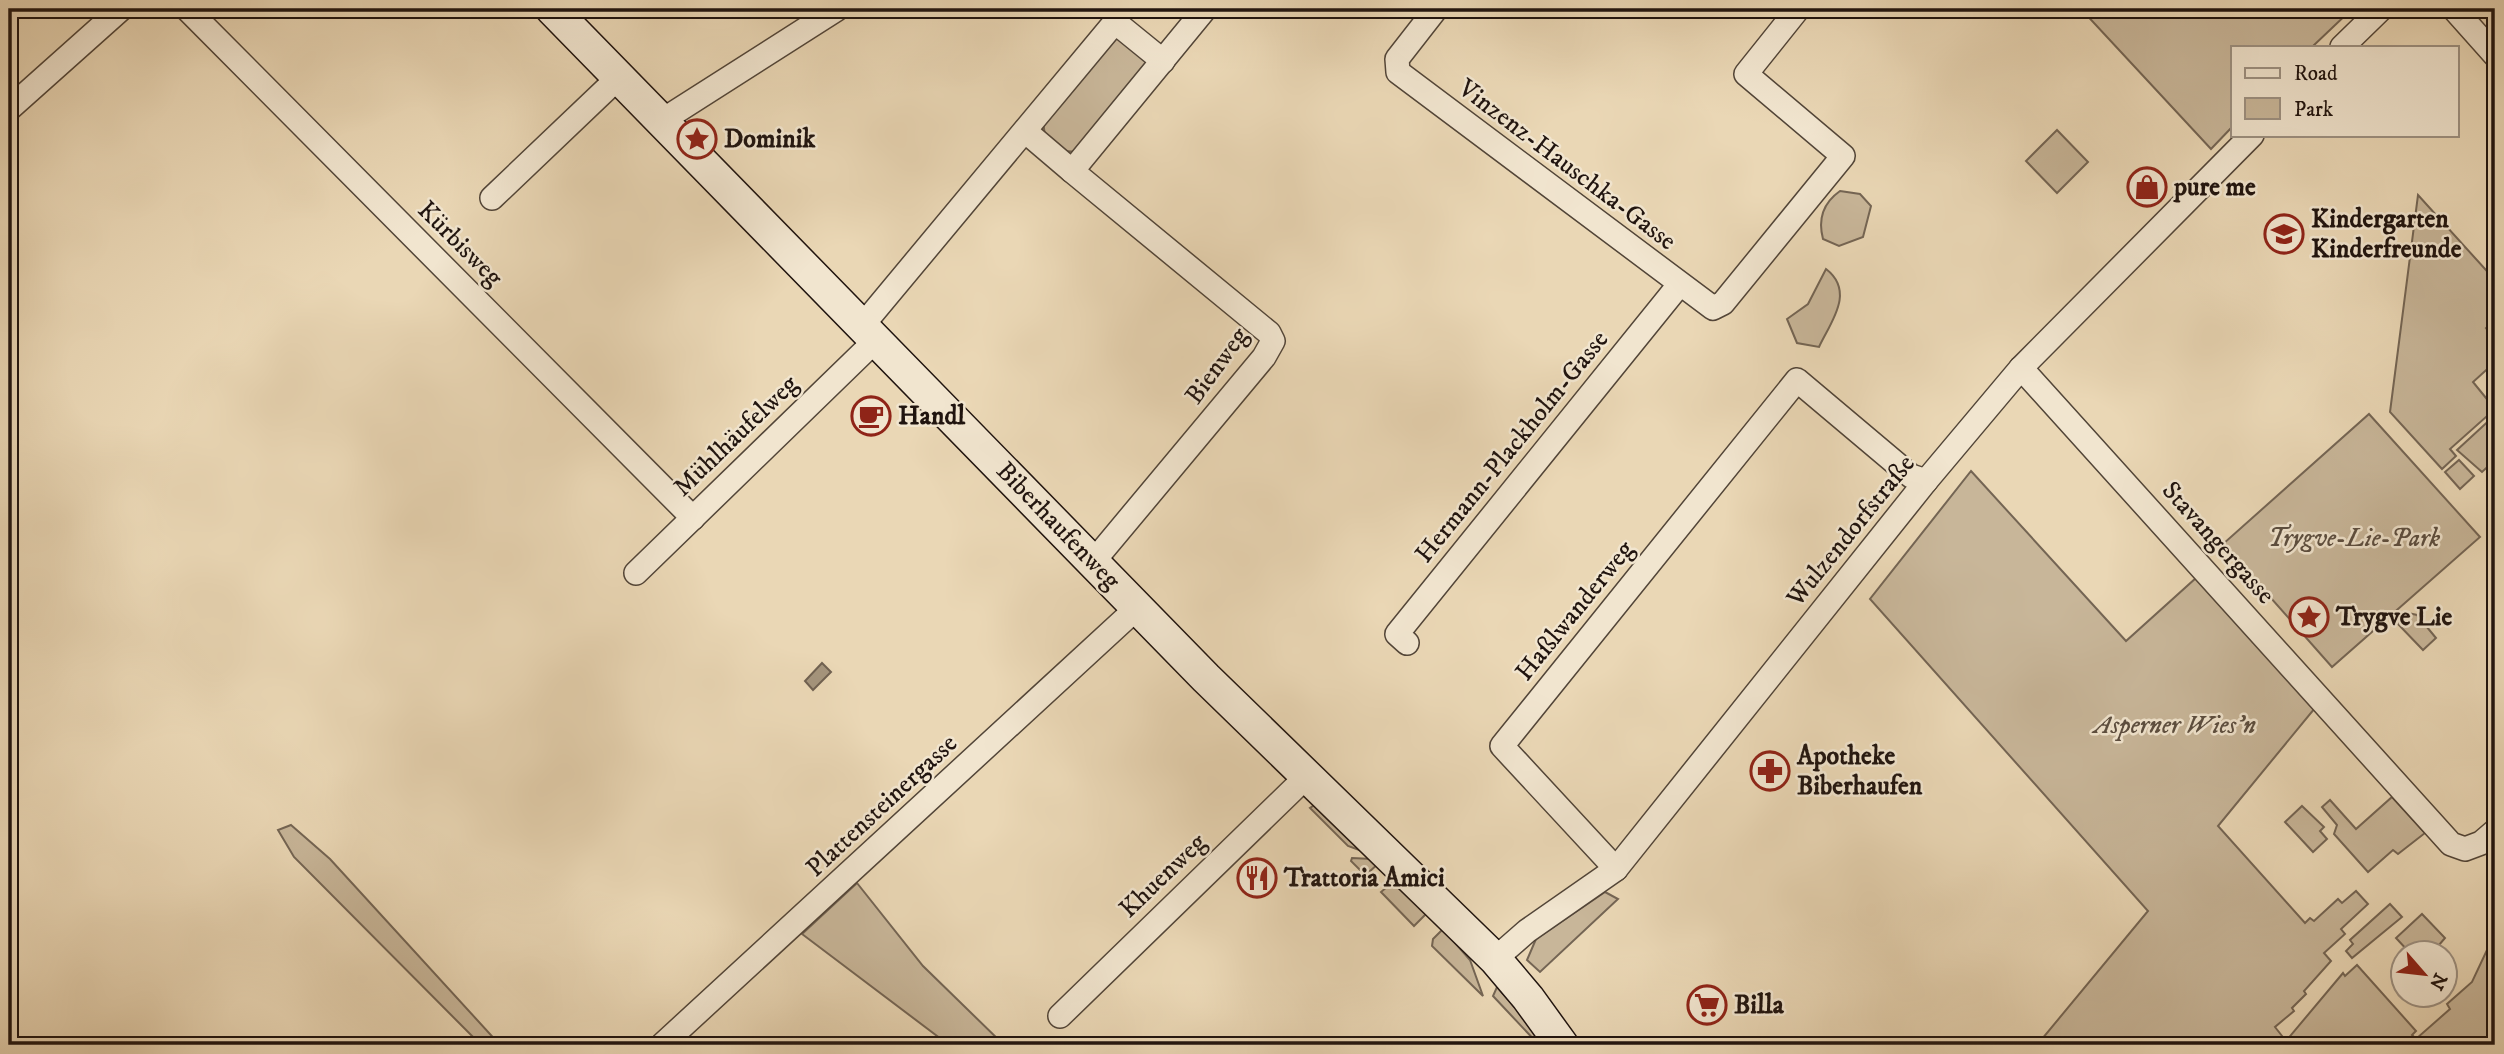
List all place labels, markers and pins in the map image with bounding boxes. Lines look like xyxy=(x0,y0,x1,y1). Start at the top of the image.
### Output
place icon: Dominik xyxy=(676,118,718,160)
place label: Dominik xyxy=(724,123,817,156)
shop icon: pure me xyxy=(2126,166,2168,208)
place label: pure me xyxy=(2173,171,2256,204)
place label: Kindergarten Kinderfreunde xyxy=(2311,203,2462,266)
school or university icon: Kindergarten Kinderfreunde xyxy=(2263,213,2305,255)
cafe icon: Handl xyxy=(850,395,892,437)
place label: Handl xyxy=(898,400,966,433)
place icon: Trygve Lie xyxy=(2288,596,2330,638)
place label: Trygve Lie xyxy=(2335,601,2453,634)
place label: Apotheke Biberhaufen xyxy=(1796,740,1923,803)
pharmacy icon: Apotheke Biberhaufen xyxy=(1749,750,1791,792)
restaurant icon: Trattoria Amici xyxy=(1236,857,1278,899)
place label: Trattoria Amici xyxy=(1283,862,1445,895)
supermarket icon: Billa xyxy=(1686,984,1728,1026)
place label: Billa xyxy=(1734,989,1785,1022)

